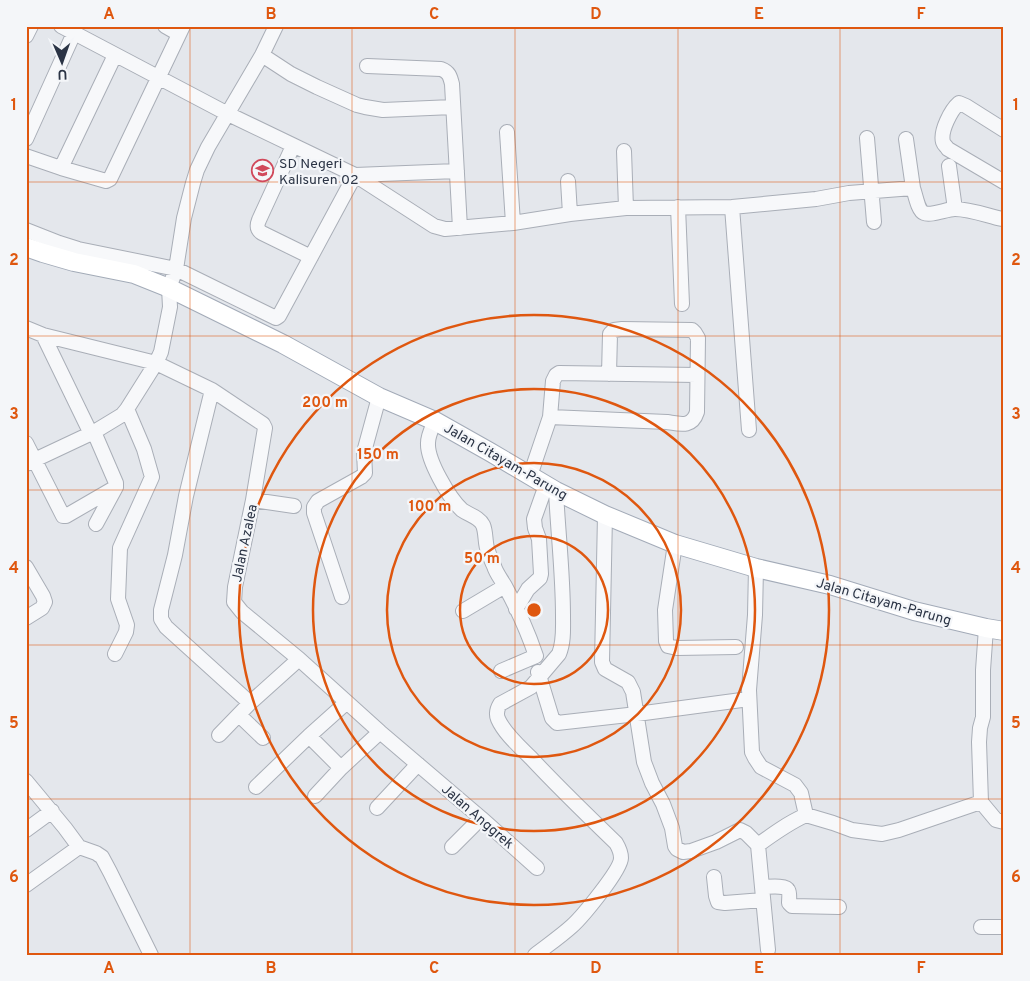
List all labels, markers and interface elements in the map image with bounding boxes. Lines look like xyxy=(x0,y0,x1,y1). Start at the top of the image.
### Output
text: A xyxy=(103,5,115,25)
text: B xyxy=(265,5,277,25)
text: C xyxy=(429,5,439,25)
text: D xyxy=(590,5,602,25)
text: E xyxy=(754,5,764,25)
text: F xyxy=(916,5,926,25)
north arrow xyxy=(38,38,88,88)
text: U xyxy=(57,65,68,82)
text: 1 xyxy=(11,96,17,116)
text: 1 xyxy=(1013,96,1019,116)
place label: SD Negeri Kalisuren 02 xyxy=(279,156,359,189)
school or university icon: SD Negeri Kalisuren 02 xyxy=(251,159,275,183)
text: 2 xyxy=(9,251,19,271)
text: 2 xyxy=(1011,251,1021,271)
text: 200 m xyxy=(302,394,348,413)
text: 3 xyxy=(9,405,19,425)
text: 3 xyxy=(1011,405,1021,425)
street label: Jalan Citayam-Parung xyxy=(440,420,570,505)
text: 150 m xyxy=(357,446,399,465)
text: 100 m xyxy=(409,498,451,517)
street label: Jalan Azalea xyxy=(229,503,262,584)
text: 50 m xyxy=(464,550,500,569)
text: 4 xyxy=(9,559,19,579)
text: 4 xyxy=(1011,559,1021,579)
street label: Jalan Citayam-Parung xyxy=(814,575,953,630)
centre of rings xyxy=(525,601,543,619)
text: 5 xyxy=(9,714,19,734)
text: 5 xyxy=(1011,714,1021,734)
street label: Jalan Anggrek xyxy=(437,781,517,853)
text: 6 xyxy=(9,868,19,888)
text: 6 xyxy=(1011,868,1021,888)
text: A xyxy=(103,959,115,979)
text: B xyxy=(265,959,277,979)
text: C xyxy=(429,959,439,979)
text: D xyxy=(590,959,602,979)
text: E xyxy=(754,959,764,979)
text: F xyxy=(916,959,926,979)

